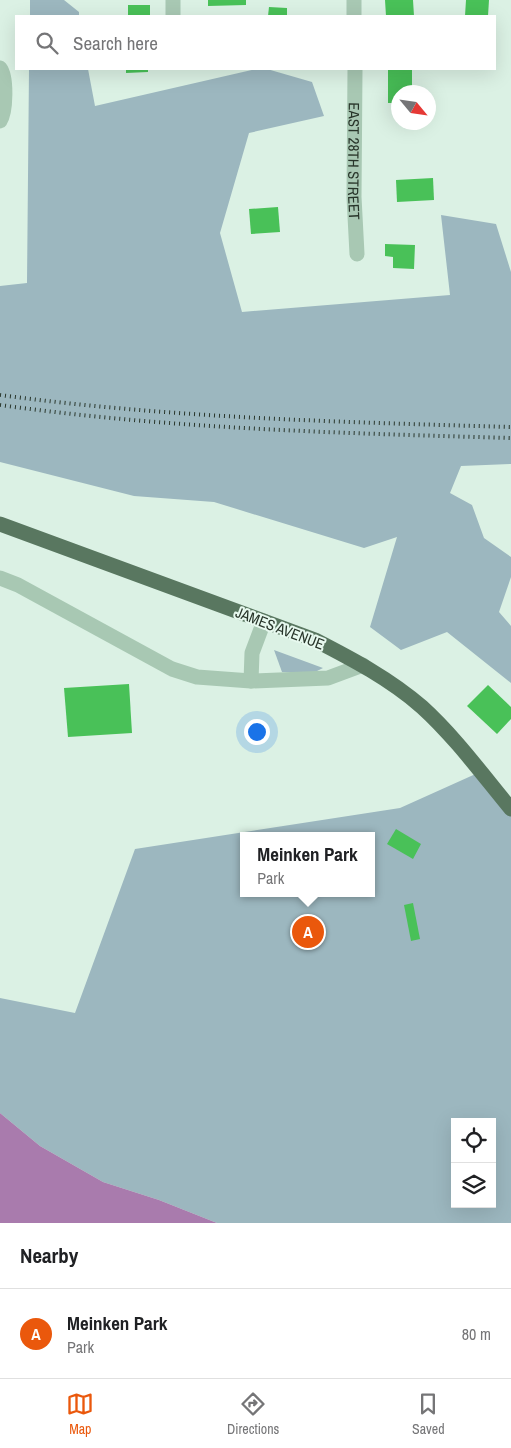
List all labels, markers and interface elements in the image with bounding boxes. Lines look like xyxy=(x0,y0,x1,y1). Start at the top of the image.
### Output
search box xyxy=(15,15,496,70)
icon: search xyxy=(33,29,61,57)
text: Search here xyxy=(73,30,158,56)
north arrow xyxy=(391,85,436,130)
street label: EAST 28TH STREET xyxy=(343,102,366,221)
street label: JAMES AVENUE xyxy=(233,601,327,655)
your location xyxy=(244,719,270,745)
popup xyxy=(240,832,375,897)
text: Meinken Park xyxy=(257,841,358,867)
text: Park xyxy=(257,867,284,889)
pin: A xyxy=(292,913,324,951)
map controls xyxy=(451,1118,496,1208)
button: locate xyxy=(451,1118,496,1163)
button: layers xyxy=(451,1163,496,1208)
text: Nearby xyxy=(20,1241,78,1270)
text: Meinken Park xyxy=(67,1310,167,1336)
text: A xyxy=(31,1323,41,1345)
text: 80 m xyxy=(462,1323,491,1345)
text: Park xyxy=(67,1336,94,1358)
tab: Map xyxy=(66,1390,94,1438)
tab: Directions xyxy=(227,1390,279,1438)
tab: Saved xyxy=(412,1390,445,1438)

